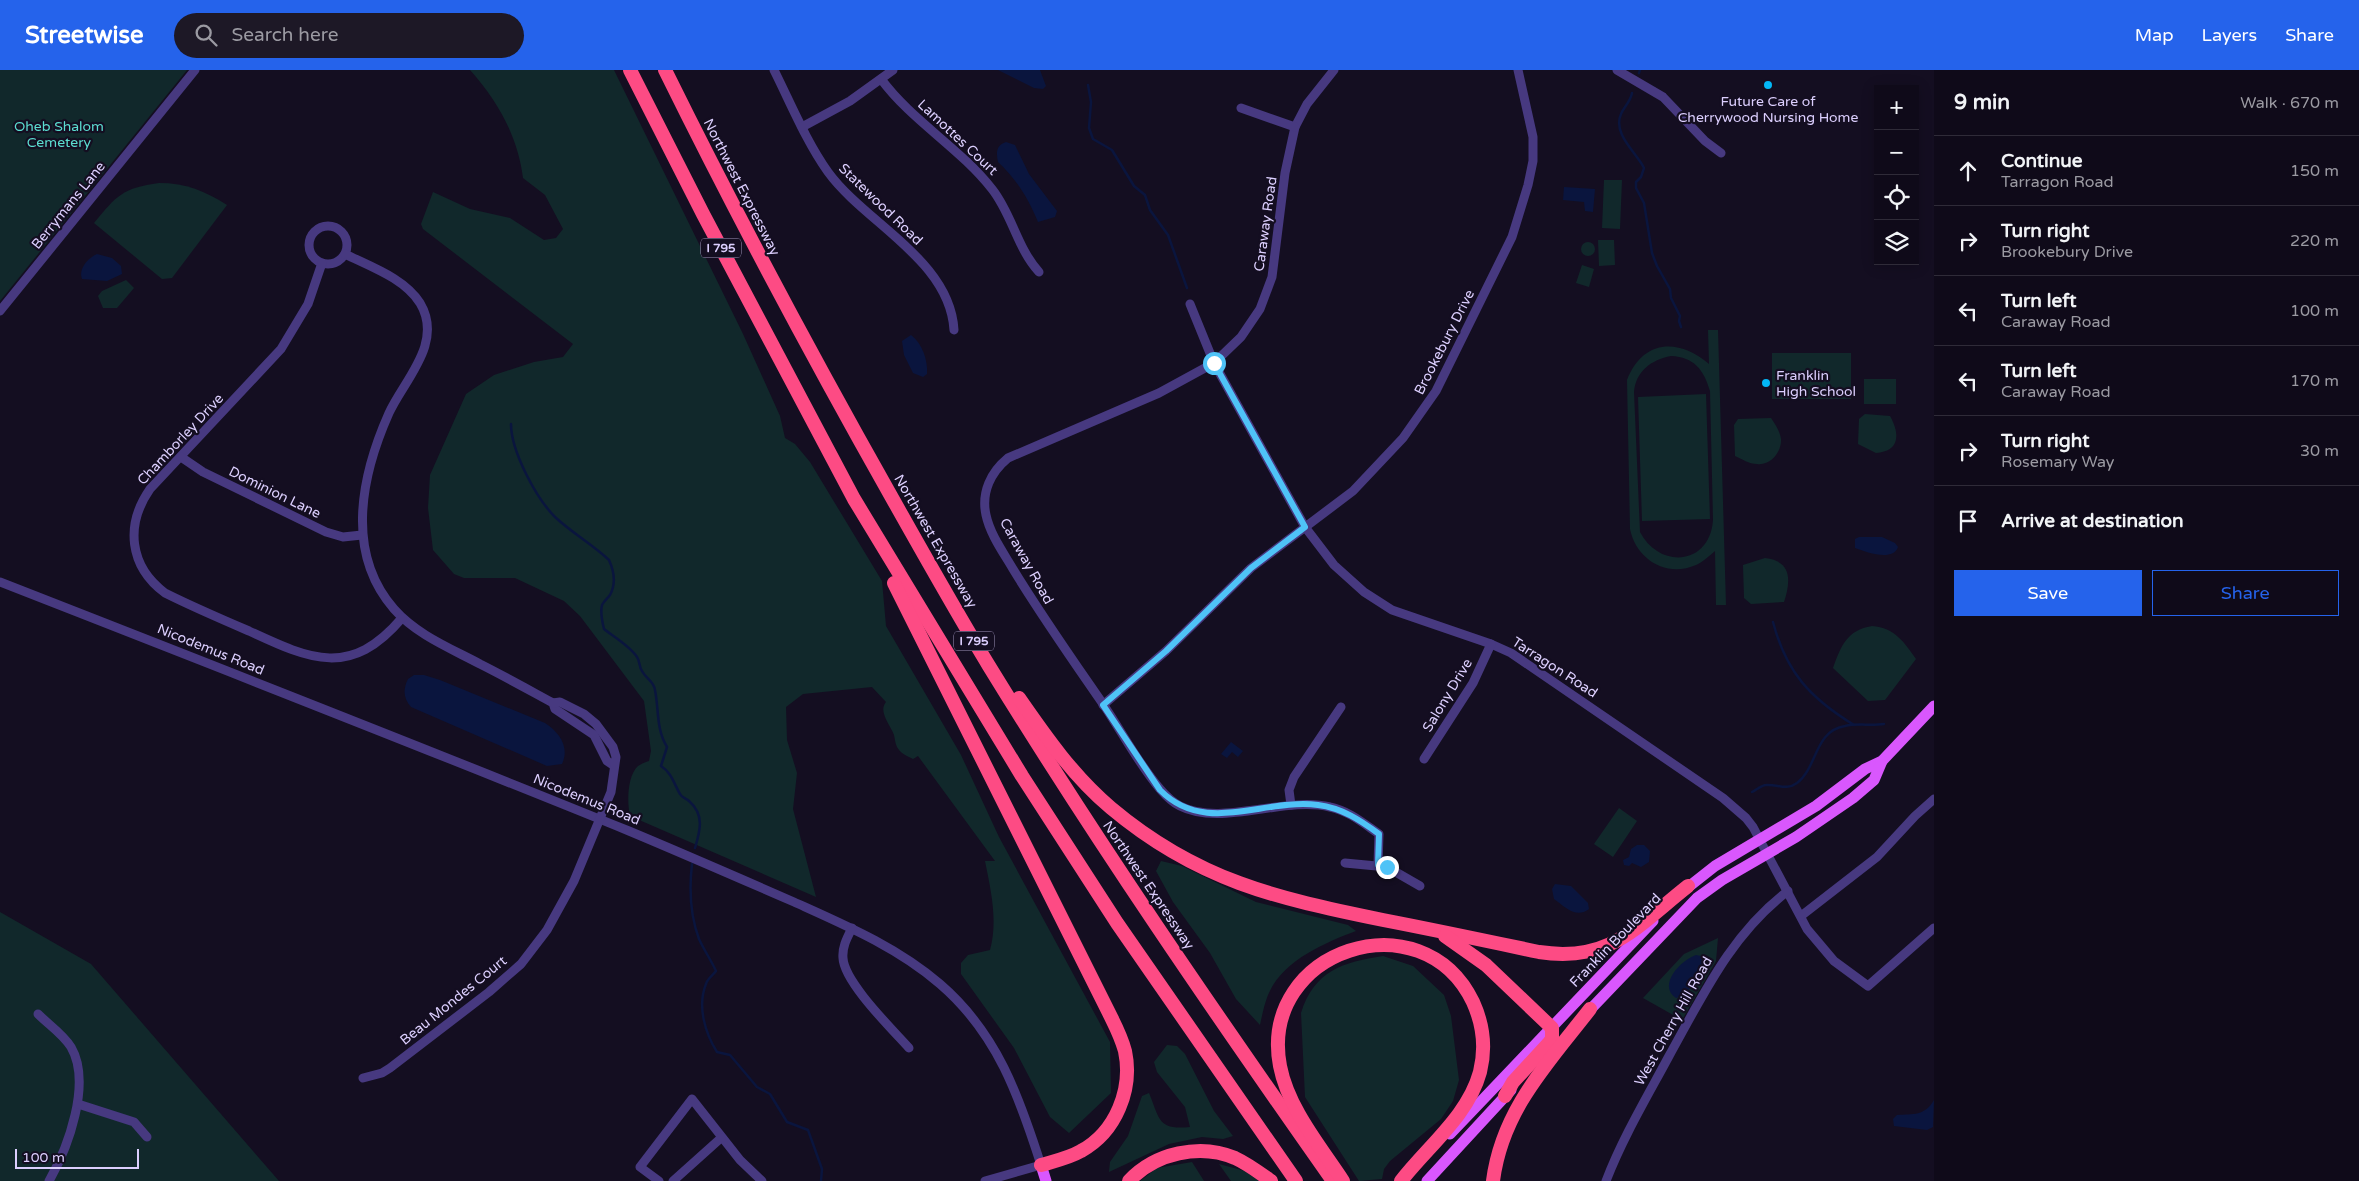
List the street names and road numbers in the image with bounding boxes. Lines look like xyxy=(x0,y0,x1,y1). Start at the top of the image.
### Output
street label: Lamottes Court xyxy=(914,96,1002,179)
street label: Northwest Expressway xyxy=(700,116,784,259)
street label: Berrymans Lane xyxy=(28,158,109,253)
street label: Statewood Road xyxy=(835,160,926,249)
street label: Caraway Road xyxy=(1250,175,1281,273)
road number: I 795 xyxy=(701,238,741,258)
street label: Brookebury Drive xyxy=(1411,287,1478,398)
street label: Chamborley Drive xyxy=(134,390,227,489)
street label: Dominion Lane xyxy=(226,463,324,522)
street label: Northwest Expressway xyxy=(890,471,981,611)
street label: Caraway Road xyxy=(996,515,1057,607)
street label: Nicodemus Road xyxy=(155,620,267,679)
road number: I 795 xyxy=(954,632,994,650)
street label: Tarragon Road xyxy=(1509,633,1601,701)
street label: Salony Drive xyxy=(1419,655,1476,735)
street label: Nicodemus Road xyxy=(531,770,643,829)
street label: Northwest Expressway xyxy=(1099,818,1198,953)
street label: Franklin Boulevard xyxy=(1566,890,1664,991)
street label: Beau Mondes Court xyxy=(397,952,511,1049)
street label: West Cherry Hill Road xyxy=(1631,954,1716,1089)

